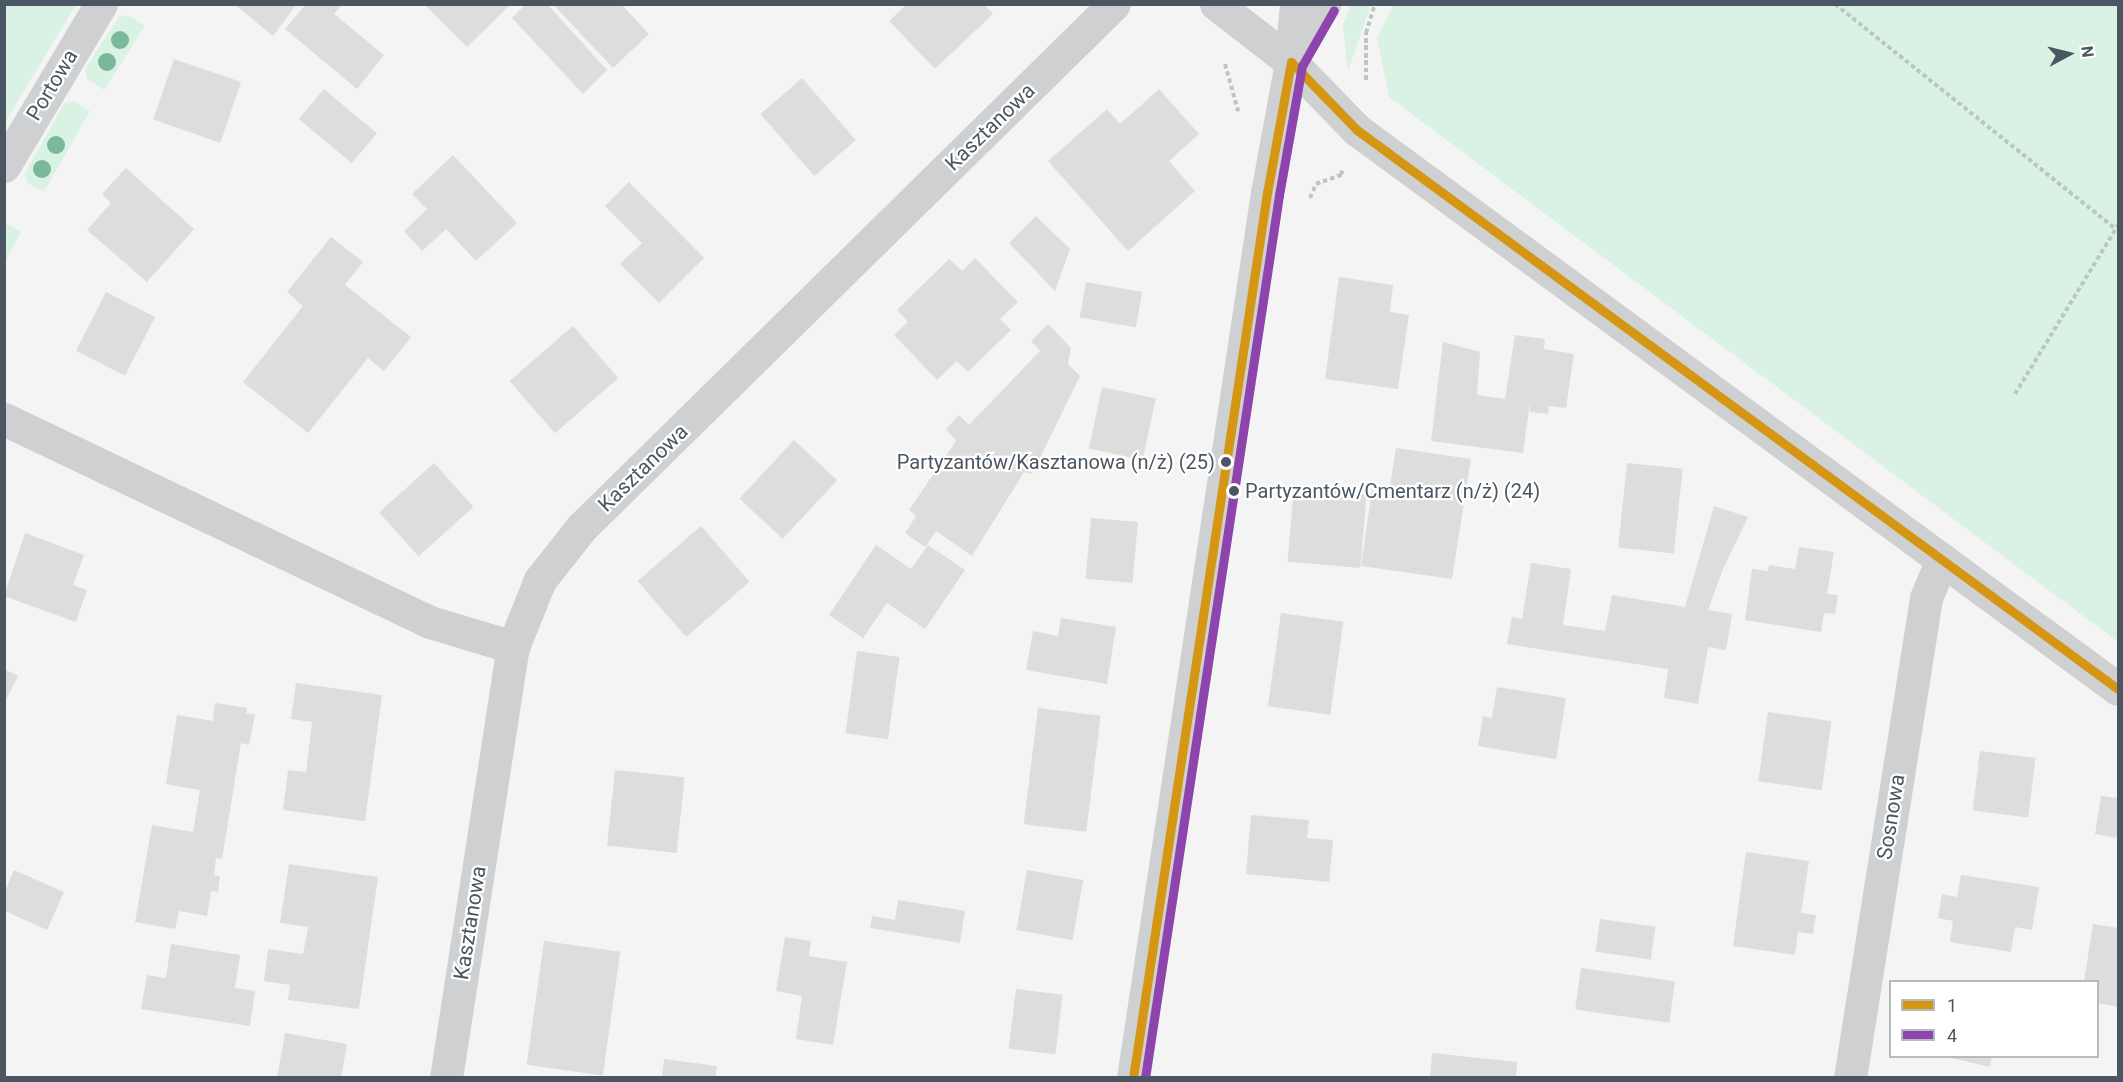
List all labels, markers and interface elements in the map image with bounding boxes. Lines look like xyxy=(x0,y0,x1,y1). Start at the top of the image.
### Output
north arrow xyxy=(2039,24,2099,84)
street label: Portowa xyxy=(21,45,83,125)
text: N xyxy=(2077,45,2097,59)
street label: Kasztanowa xyxy=(940,78,1040,176)
street label: Kasztanowa xyxy=(593,419,693,517)
place label: Partyzantów/Kasztanowa (n/ż) (25) xyxy=(897,450,1215,474)
marker: Partyzantów/Kasztanowa (n/ż) (25) xyxy=(1220,456,1232,468)
place label: Partyzantów/Cmentarz (n/ż) (24) xyxy=(1245,479,1540,503)
marker: Partyzantów/Cmentarz (n/ż) (24) xyxy=(1228,485,1240,497)
street label: Sosnowa xyxy=(1872,773,1910,861)
street label: Kasztanowa xyxy=(449,864,491,982)
legend xyxy=(1889,980,2099,1058)
text: 1 xyxy=(1947,995,1957,1016)
text: 4 xyxy=(1947,1025,1957,1046)

